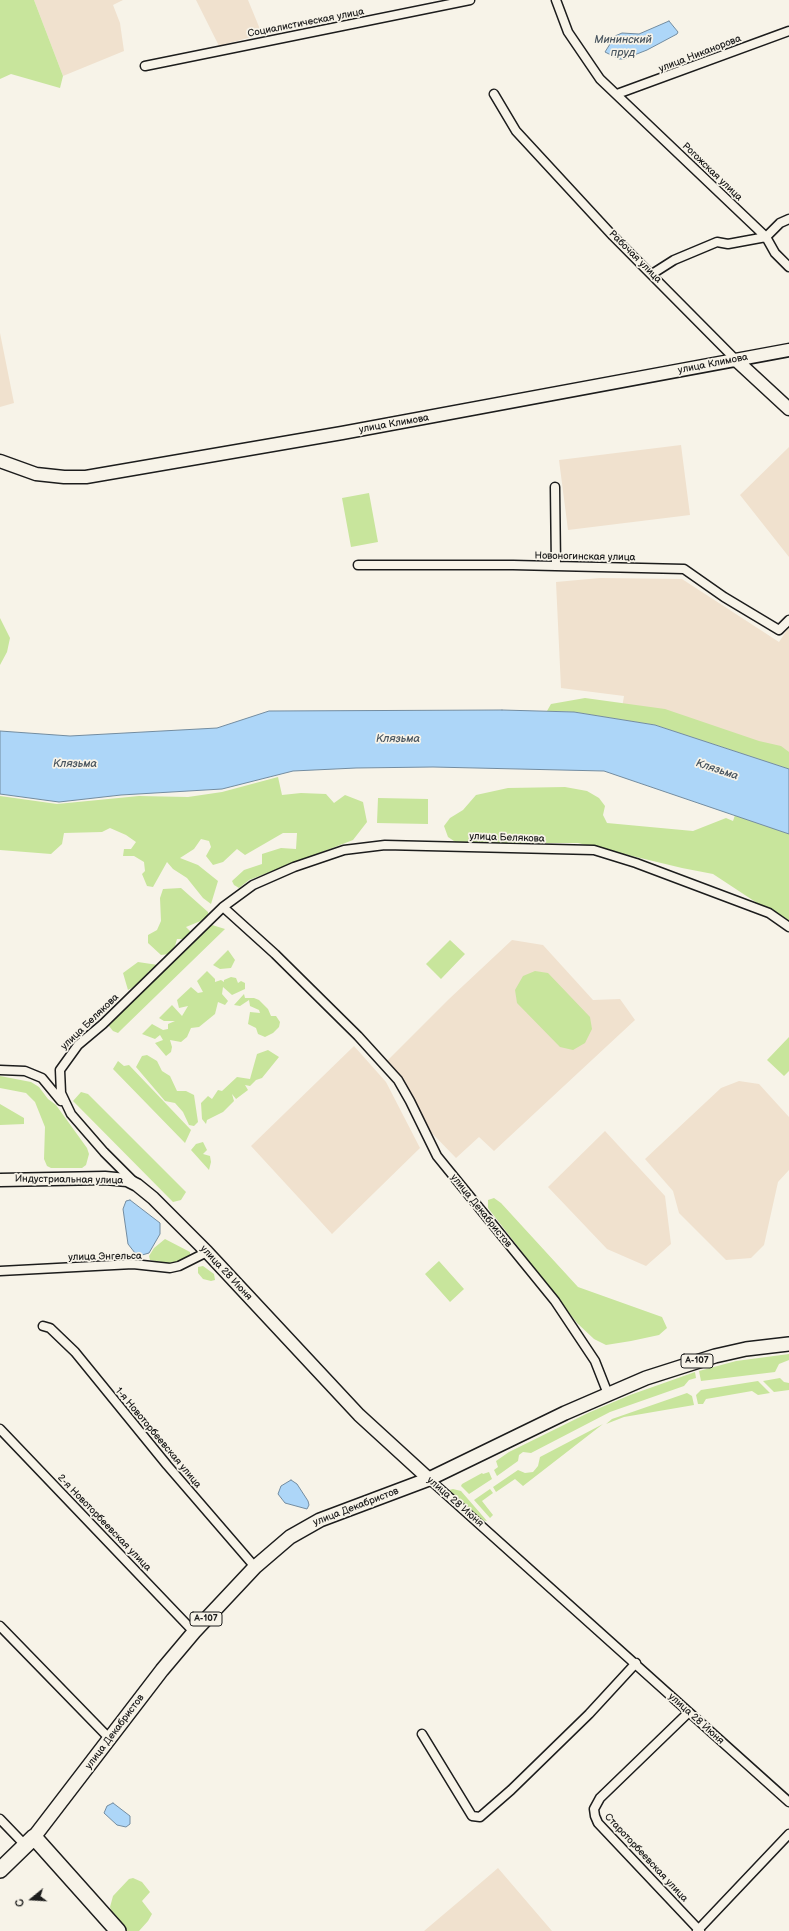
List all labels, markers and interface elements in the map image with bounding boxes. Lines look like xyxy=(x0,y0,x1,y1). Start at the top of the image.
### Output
street label: Социалистическая улица xyxy=(247,6,365,40)
water label: Мининский пруд xyxy=(594,33,652,59)
street label: улица Никанорова xyxy=(657,33,743,75)
street label: Рогожская улица xyxy=(679,140,745,204)
street label: Рабочая улица xyxy=(606,228,664,286)
street label: улица Климова xyxy=(677,351,749,377)
street label: улица Климова xyxy=(358,412,430,436)
street label: Новоногинская улица xyxy=(534,550,636,564)
water label: Клязьма xyxy=(376,732,420,746)
water label: Клязьма xyxy=(53,757,97,771)
water label: Клязьма xyxy=(694,757,740,783)
street label: улица Белякова xyxy=(469,831,545,845)
street label: улица Белякова xyxy=(59,991,121,1053)
street label: улица Декабристов xyxy=(448,1172,514,1250)
street label: Индустриальная улица xyxy=(15,1173,123,1187)
street label: улица 28 Июня xyxy=(197,1243,255,1303)
street label: улица Энгельса xyxy=(68,1250,142,1264)
road number: А-107 xyxy=(681,1354,713,1368)
street label: 1-я Новоторбеевская улица xyxy=(112,1385,204,1491)
street label: 2-я Новоторбеевская улица xyxy=(55,1472,153,1574)
street label: улица 28 Июня xyxy=(424,1474,486,1530)
street label: улица Декабристов xyxy=(312,1485,400,1529)
road number: А-107 xyxy=(190,1612,222,1626)
street label: улица 28 Июня xyxy=(666,1691,726,1747)
street label: улица Декабристов xyxy=(83,1692,147,1772)
street label: Староторбеевская улица xyxy=(602,1811,690,1905)
north arrow xyxy=(12,1879,52,1919)
text: С xyxy=(13,1897,27,1909)

